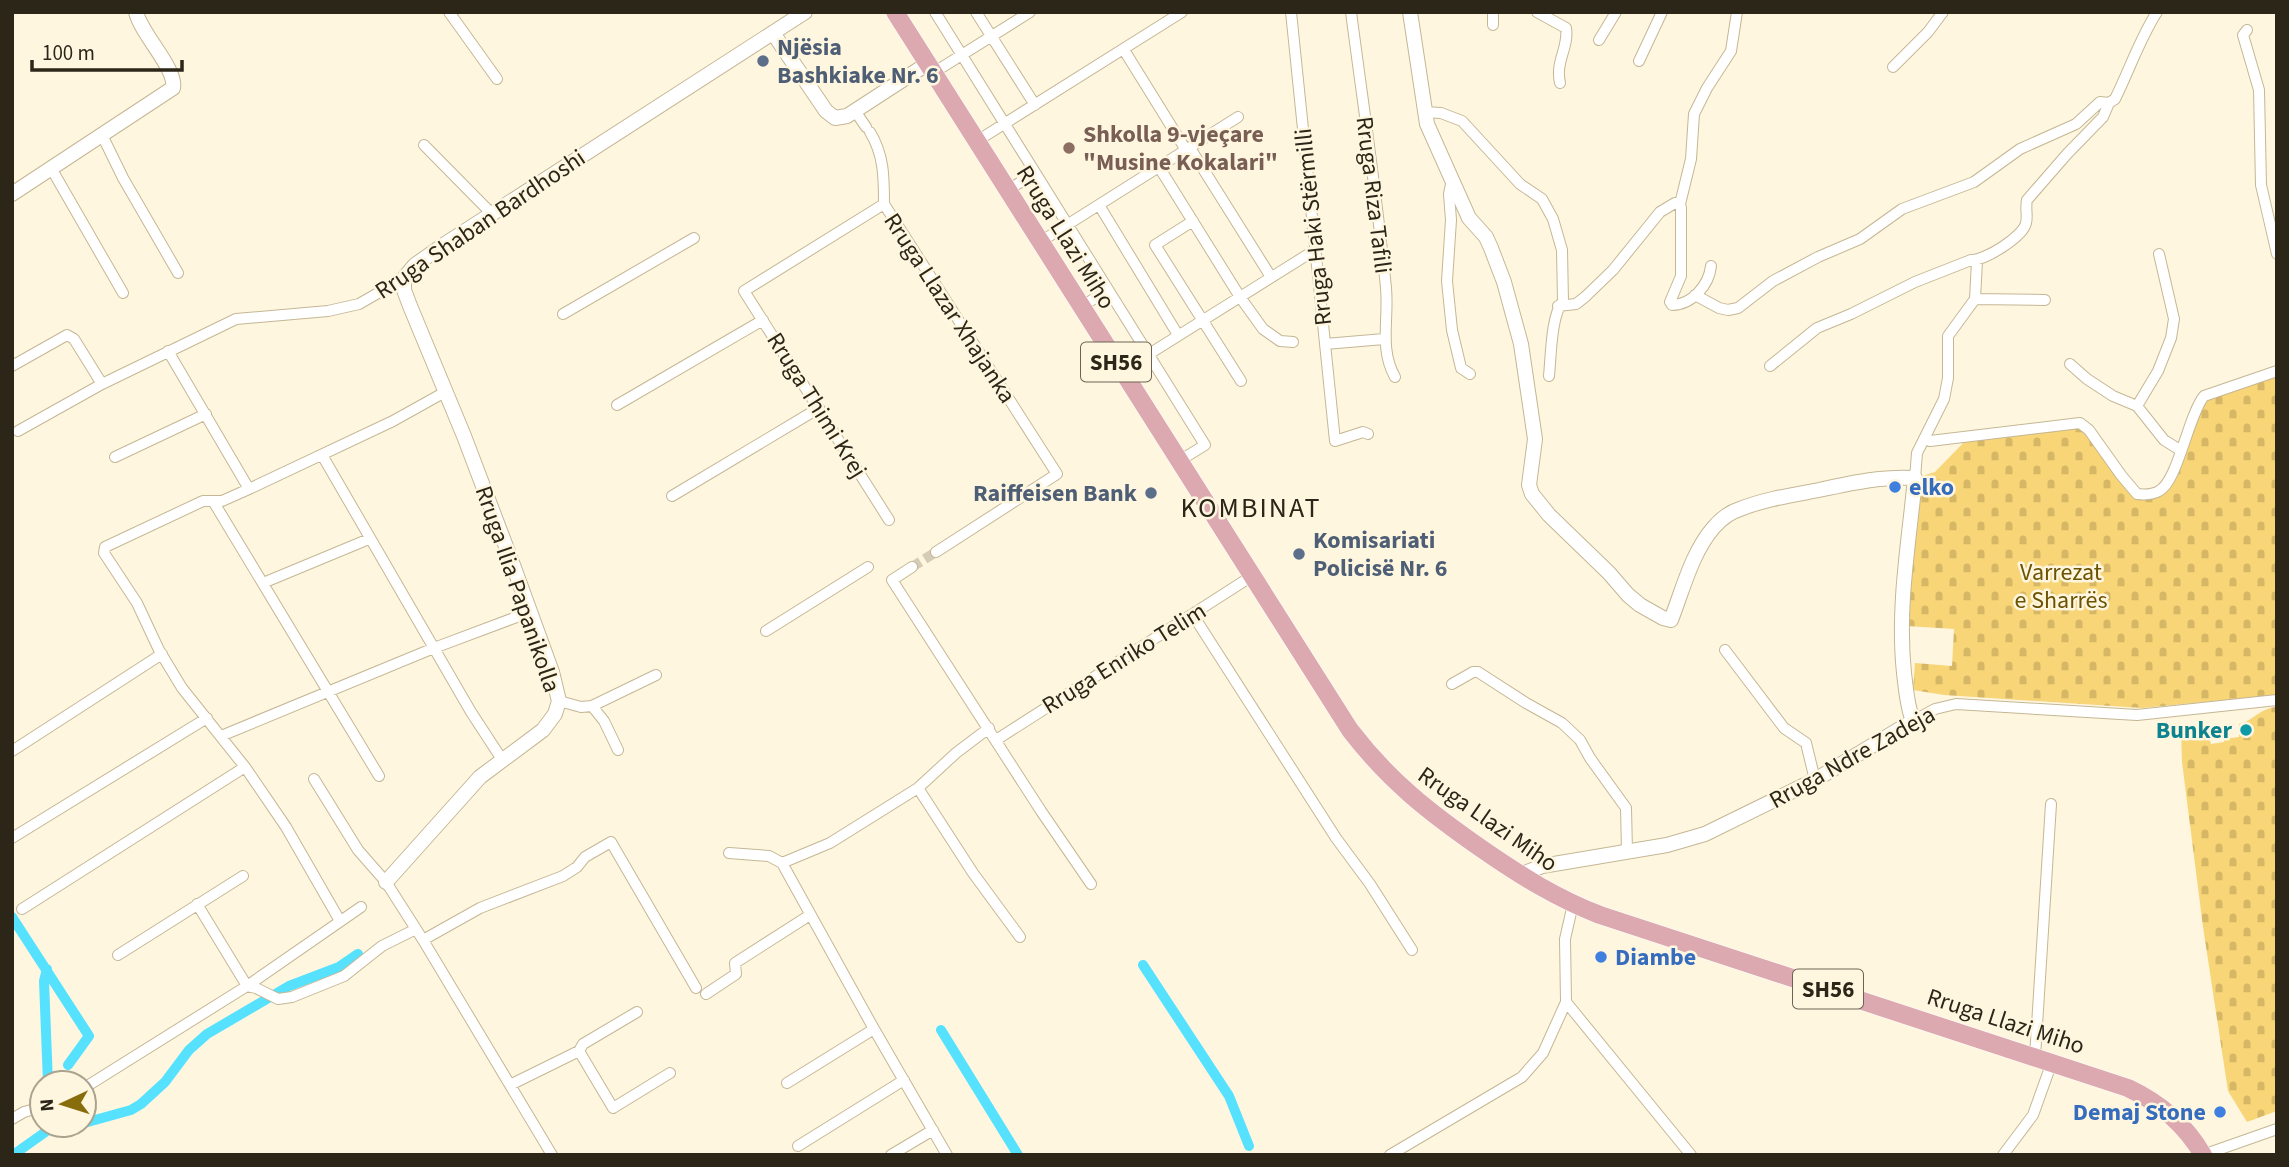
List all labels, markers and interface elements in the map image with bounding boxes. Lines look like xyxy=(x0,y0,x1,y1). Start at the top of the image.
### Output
scale bar xyxy=(32,28,182,72)
place label: Njësia Bashkiake Nr. 6 xyxy=(777,30,939,93)
text: 100 m xyxy=(42,38,95,68)
marker: Njësia Bashkiake Nr. 6 xyxy=(755,53,771,69)
street label: Rruga Riza Tafili xyxy=(1347,115,1400,276)
place label: Shkolla 9-vjeçare "Musine Kokalari" xyxy=(1083,117,1278,180)
street label: Rruga Haki Stërmilli xyxy=(1286,127,1341,327)
marker: Shkolla 9-vjeçare "Musine Kokalari" xyxy=(1061,140,1077,156)
street label: Rruga Shaban Bardhoshi xyxy=(368,141,593,308)
street label: Rruga Llazi Miho xyxy=(1007,159,1124,316)
street label: Rruga Llazar Xhajanka xyxy=(875,206,1024,410)
street label: Rruga Thimi Krej xyxy=(758,326,875,485)
road number: SH56 xyxy=(1081,342,1151,382)
place label: elko xyxy=(1909,470,1954,505)
place label: Raiffeisen Bank xyxy=(973,476,1138,511)
marker: elko xyxy=(1887,479,1903,495)
street label: Rruga Ilia Papanikolla xyxy=(466,481,569,697)
marker: Raiffeisen Bank xyxy=(1143,485,1159,501)
district label: KOMBINAT xyxy=(1180,488,1322,528)
place label: Komisariati Policisë Nr. 6 xyxy=(1313,523,1447,586)
marker: Komisariati Policisë Nr. 6 xyxy=(1291,546,1307,562)
park label: Varrezat e Sharrës xyxy=(2014,555,2108,618)
street label: Rruga Enriko Telim xyxy=(1035,594,1213,723)
street label: Rruga Ndre Zadeja xyxy=(1763,697,1942,818)
place label: Bunker xyxy=(2156,713,2232,748)
marker: Bunker xyxy=(2238,722,2254,738)
street label: Rruga Llazi Miho xyxy=(1411,758,1565,881)
place label: Diambe xyxy=(1615,940,1696,975)
marker: Diambe xyxy=(1593,949,1609,965)
road number: SH56 xyxy=(1793,970,1863,1008)
street label: Rruga Llazi Miho xyxy=(1923,980,2089,1063)
north arrow xyxy=(28,1069,98,1139)
place label: Demaj Stone xyxy=(2073,1095,2206,1130)
text: N xyxy=(34,1098,61,1112)
marker: Demaj Stone xyxy=(2212,1104,2228,1120)

